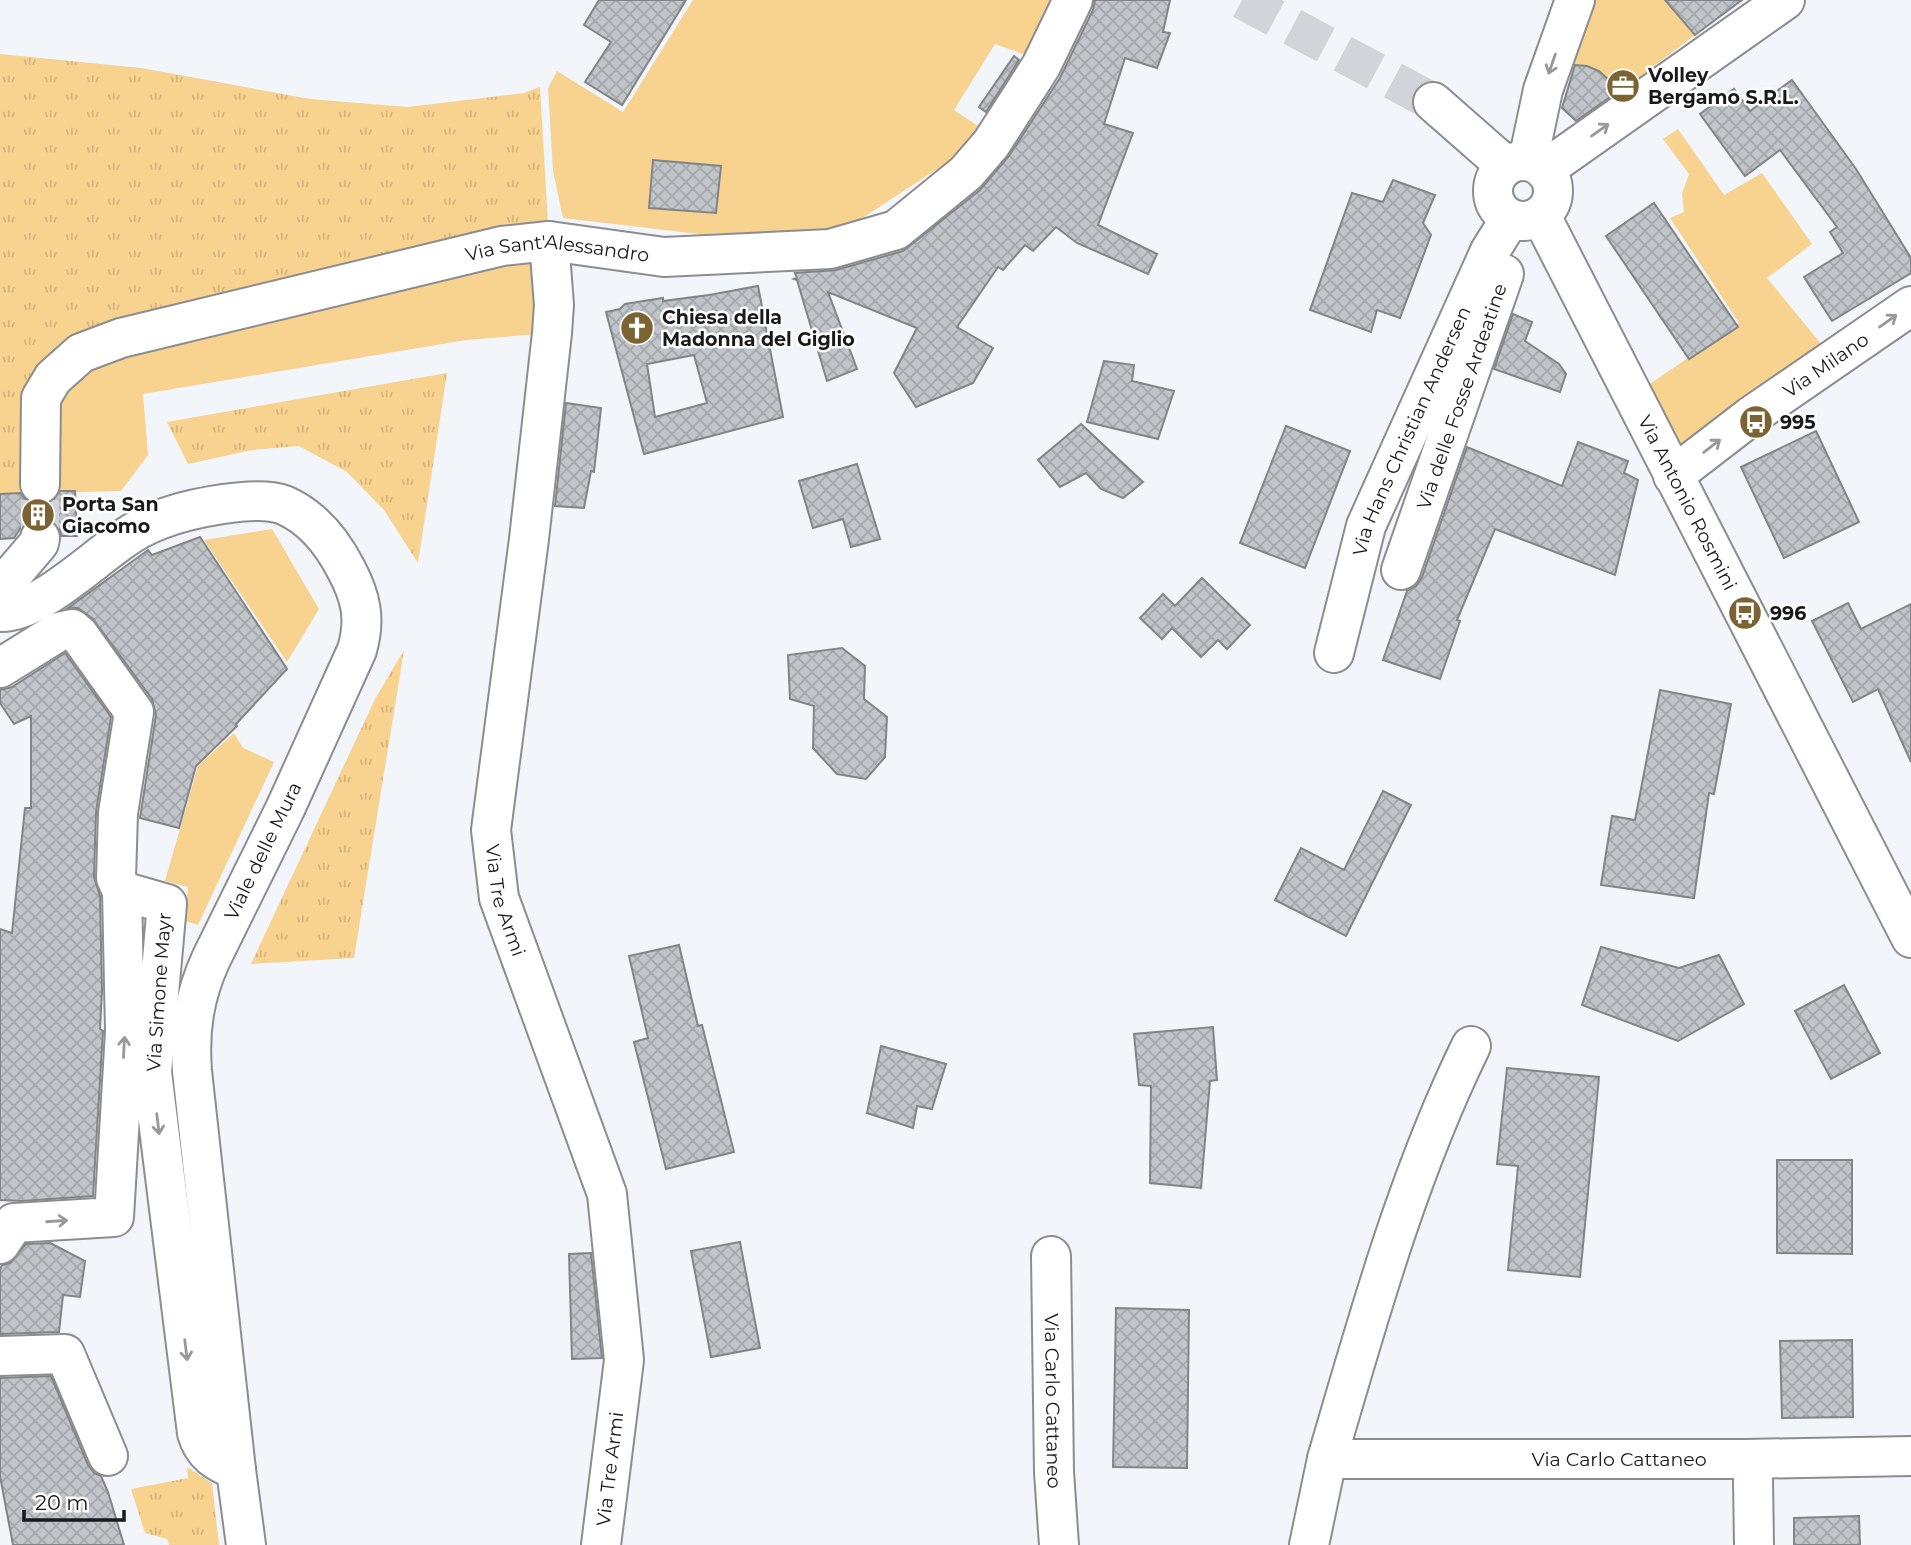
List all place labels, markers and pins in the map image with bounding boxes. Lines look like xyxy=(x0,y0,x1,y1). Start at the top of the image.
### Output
place label: Volley Bergamo S.R.L. xyxy=(1647,64,1799,109)
office icon: Volley Bergamo S.R.L. xyxy=(1604,67,1642,105)
place label: Chiesa della Madonna del Giglio xyxy=(662,306,855,351)
church icon: Chiesa della Madonna del Giglio xyxy=(618,309,656,347)
bus stop icon: 995 xyxy=(1737,403,1775,441)
place label: 995 xyxy=(1780,411,1816,434)
place label: Porta San Giacomo xyxy=(62,493,159,538)
building icon: Porta San Giacomo xyxy=(19,496,57,534)
bus stop icon: 996 xyxy=(1726,594,1764,632)
place label: 996 xyxy=(1770,602,1806,625)

